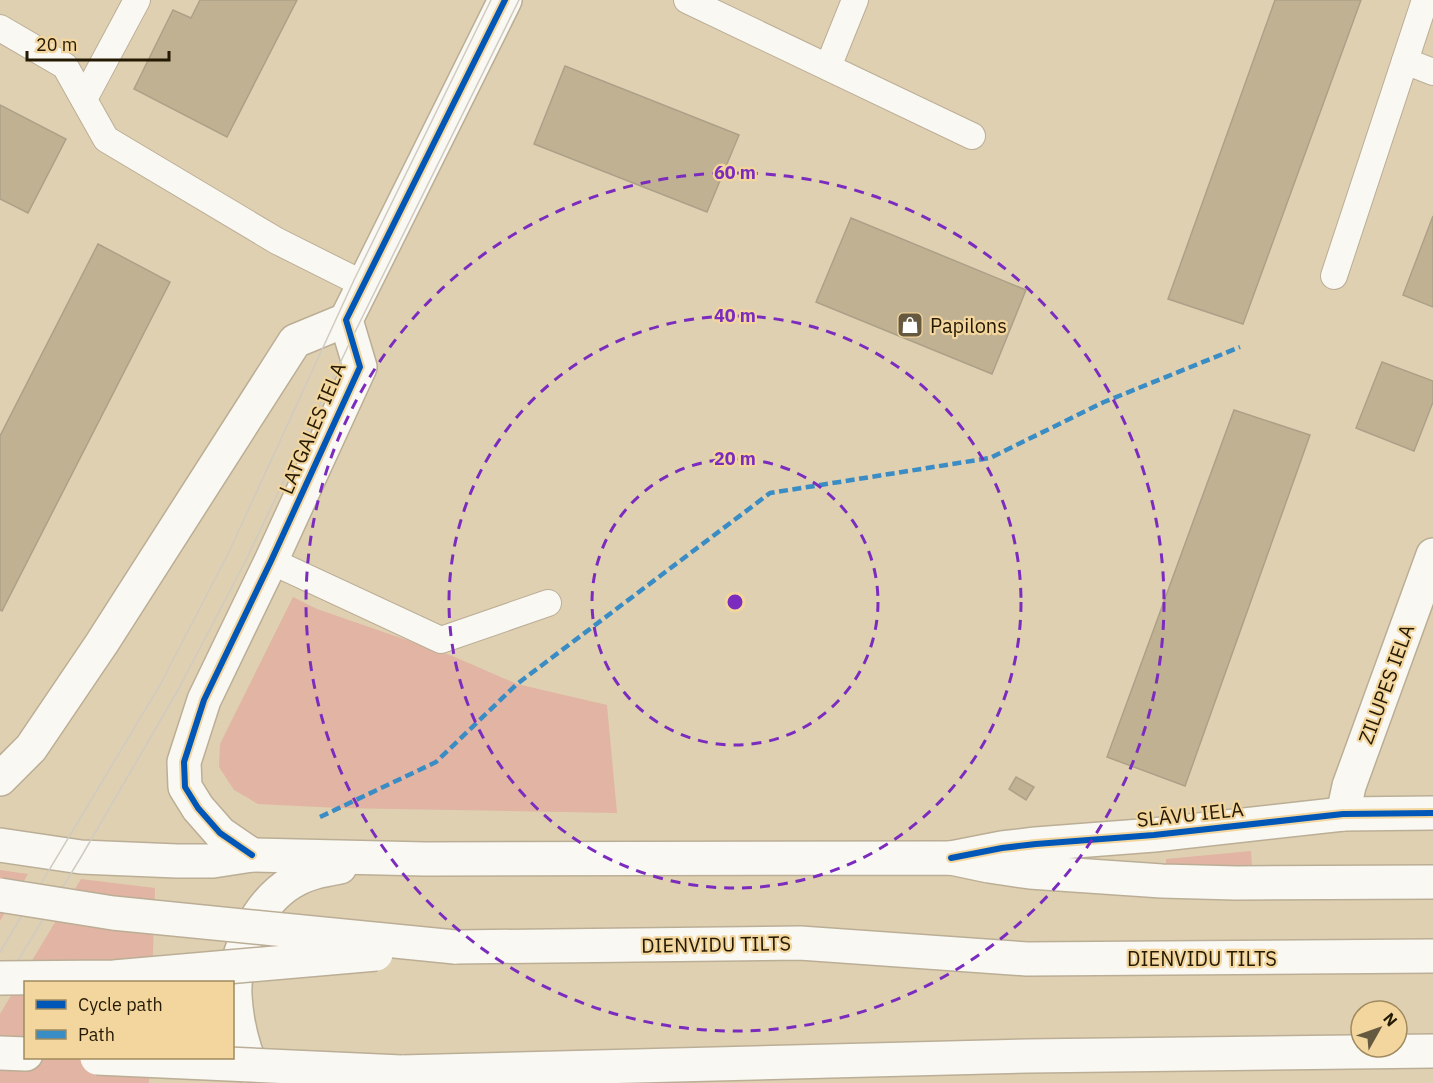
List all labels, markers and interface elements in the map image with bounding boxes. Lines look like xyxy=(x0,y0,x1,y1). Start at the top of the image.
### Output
scale bar xyxy=(27,24,170,62)
text: 20 m xyxy=(36,33,78,56)
text: 60 m xyxy=(714,161,756,184)
text: 40 m xyxy=(714,304,756,327)
shop icon: Papilons xyxy=(895,310,925,340)
place label: Papilons xyxy=(930,312,1007,339)
street label: LATGALES IELA xyxy=(272,358,352,498)
text: 20 m xyxy=(714,447,756,470)
centre of rings xyxy=(725,592,745,612)
street label: ZILUPES IELA xyxy=(1352,620,1420,748)
street label: SLĀVU IELA xyxy=(1135,795,1245,833)
street label: DIENVIDU TILTS xyxy=(641,929,791,959)
street label: DIENVIDU TILTS xyxy=(1127,945,1277,972)
legend xyxy=(24,981,234,1059)
text: Cycle path xyxy=(78,993,163,1016)
north arrow xyxy=(1349,999,1409,1059)
text: N xyxy=(1379,1008,1402,1030)
text: Path xyxy=(78,1023,115,1046)

